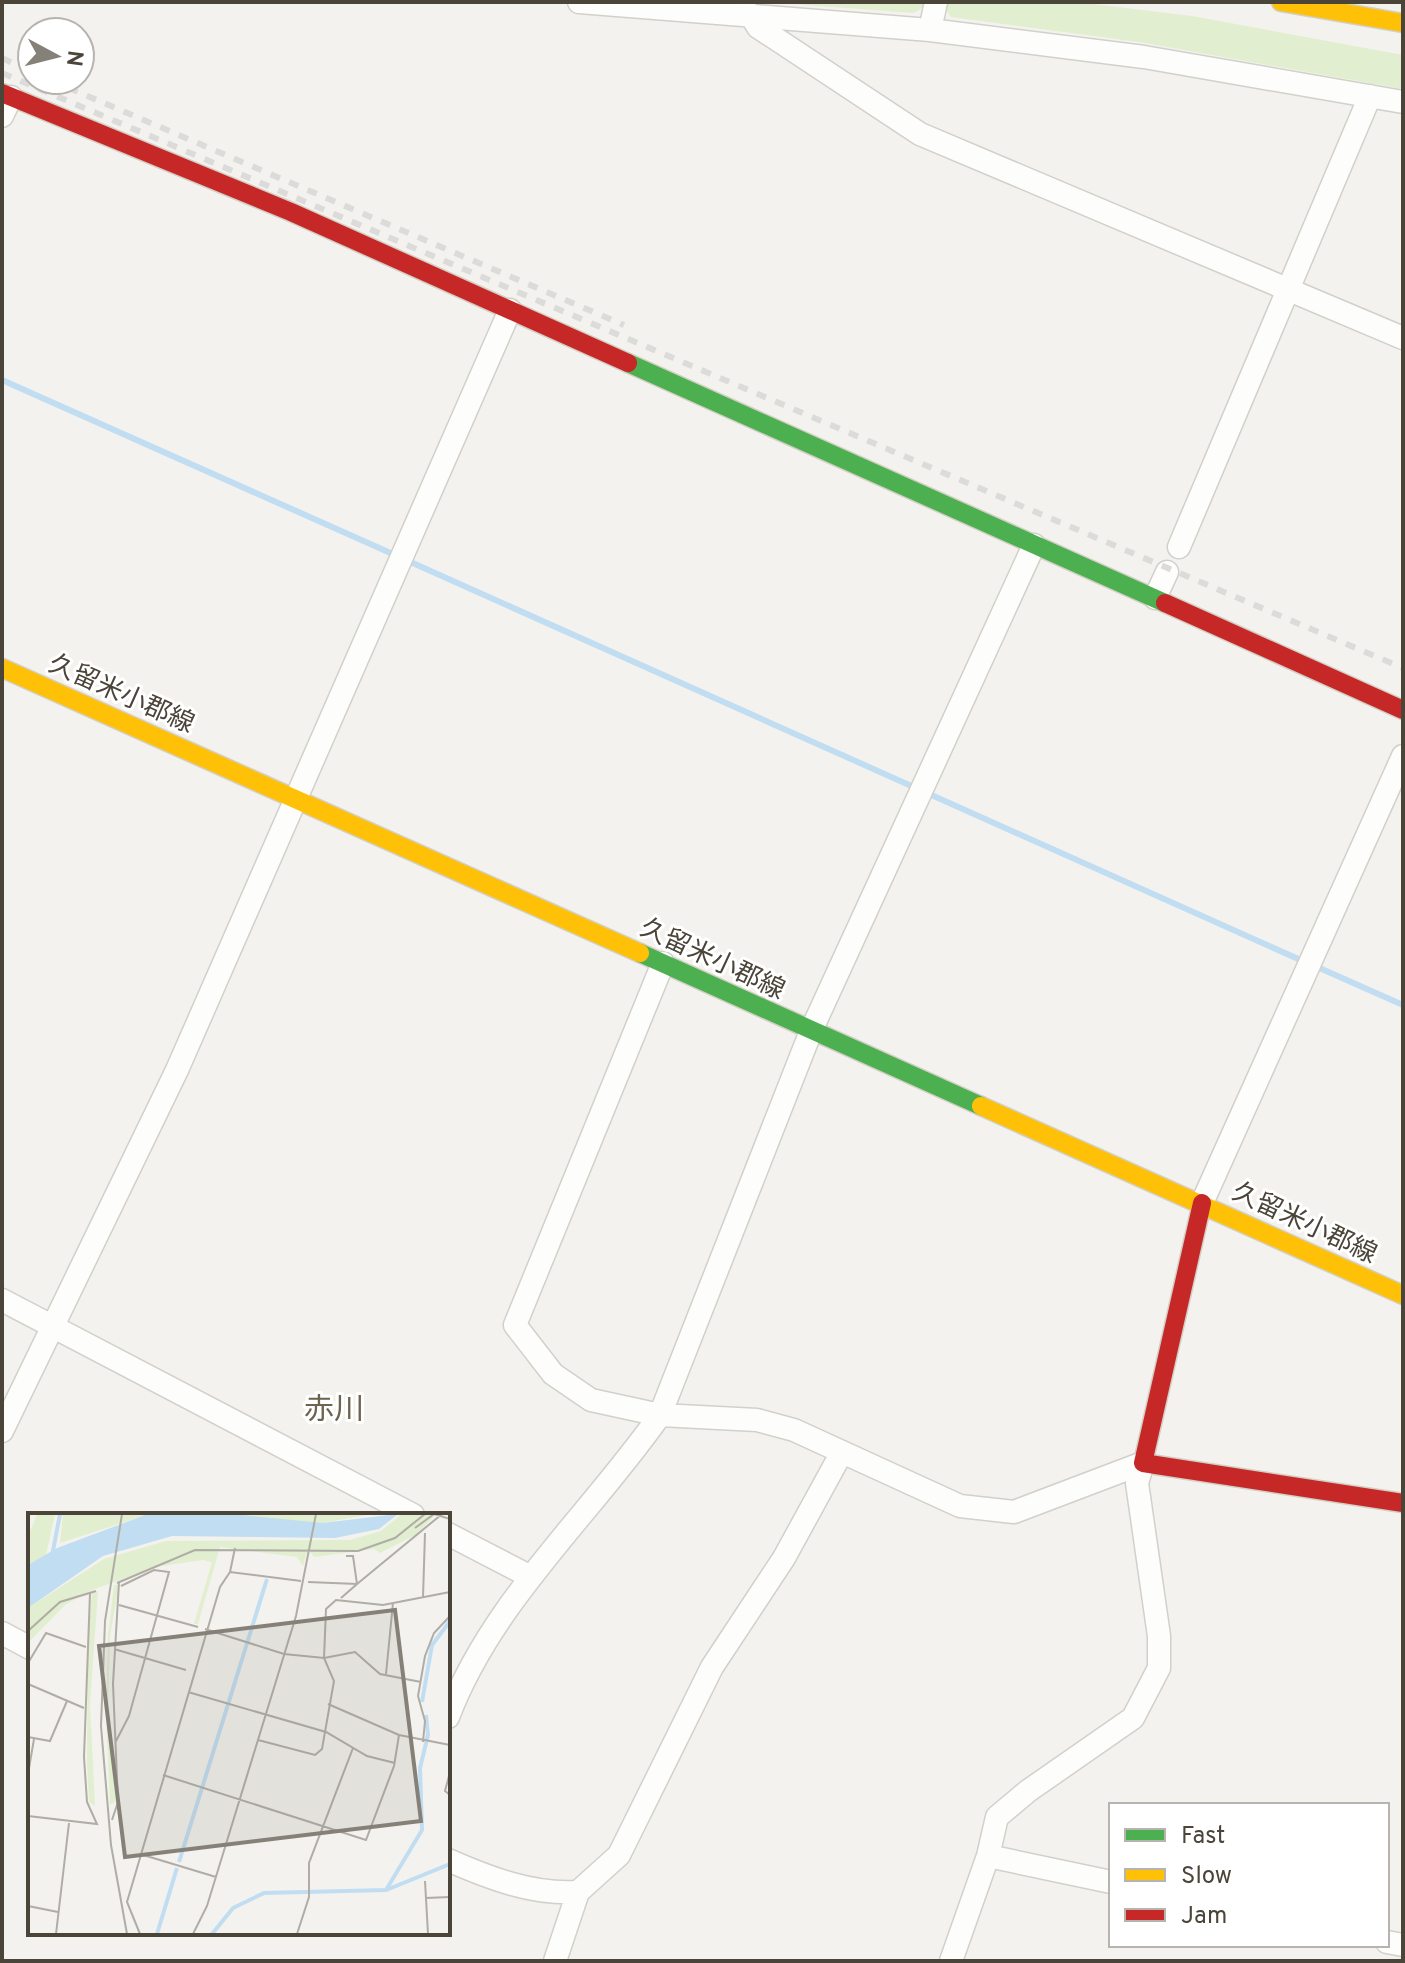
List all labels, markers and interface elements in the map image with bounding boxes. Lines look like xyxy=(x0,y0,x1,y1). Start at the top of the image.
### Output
north arrow xyxy=(16,16,96,96)
text: N xyxy=(59,49,88,68)
street label: 久留米小郡線 xyxy=(43,648,199,742)
street label: 久留米小郡線 xyxy=(634,912,790,1008)
street label: 久留米小郡線 xyxy=(1226,1176,1382,1272)
district label: 赤川 xyxy=(304,1393,364,1430)
inset map xyxy=(28,1513,450,1935)
legend xyxy=(1109,1803,1389,1947)
text: Fast xyxy=(1181,1822,1225,1852)
text: Slow xyxy=(1181,1862,1232,1892)
text: Jam xyxy=(1181,1902,1227,1932)

